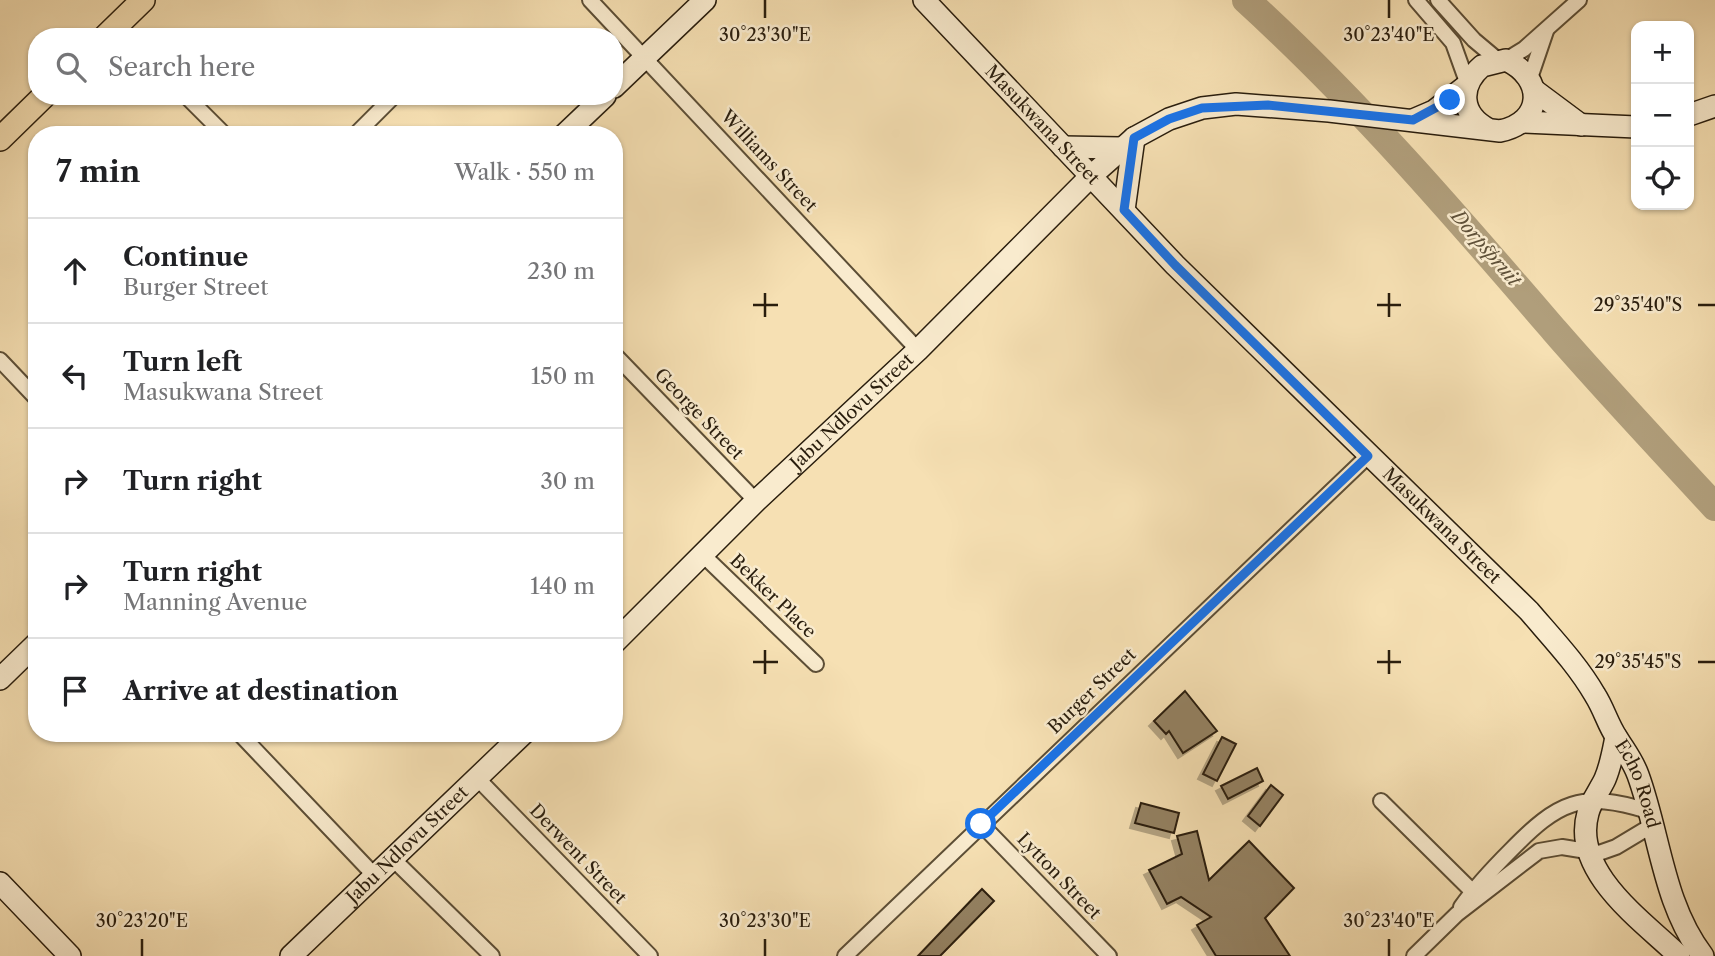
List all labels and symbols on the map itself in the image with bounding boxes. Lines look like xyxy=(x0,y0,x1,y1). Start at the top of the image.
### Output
text: 30°23'30"E xyxy=(719,24,811,46)
text: 30°23'40"E xyxy=(1343,24,1435,46)
street label: Masukwana Street xyxy=(980,60,1105,190)
route end xyxy=(1434,84,1465,115)
street label: Williams Street xyxy=(716,105,822,217)
water label: Dorpspruit xyxy=(1445,203,1526,292)
text: 29°35'40"S xyxy=(1594,294,1682,316)
street label: Jabu Ndlovu Street xyxy=(784,348,919,476)
street label: George Street xyxy=(650,364,748,465)
street label: Masukwana Street xyxy=(1378,463,1506,589)
street label: Bekker Place xyxy=(725,549,821,643)
street label: Burger Street xyxy=(1043,643,1141,738)
text: 29°35'45"S xyxy=(1594,651,1682,673)
street label: Echo Road xyxy=(1610,736,1664,830)
street label: Jabu Ndlovu Street xyxy=(340,781,473,910)
street label: Derwent Street xyxy=(525,800,632,909)
route start xyxy=(965,808,996,839)
street label: Lytton Street xyxy=(1012,828,1106,924)
text: 30°23'20"E xyxy=(96,910,188,932)
text: 30°23'30"E xyxy=(719,910,811,932)
text: 30°23'40"E xyxy=(1343,910,1435,932)

